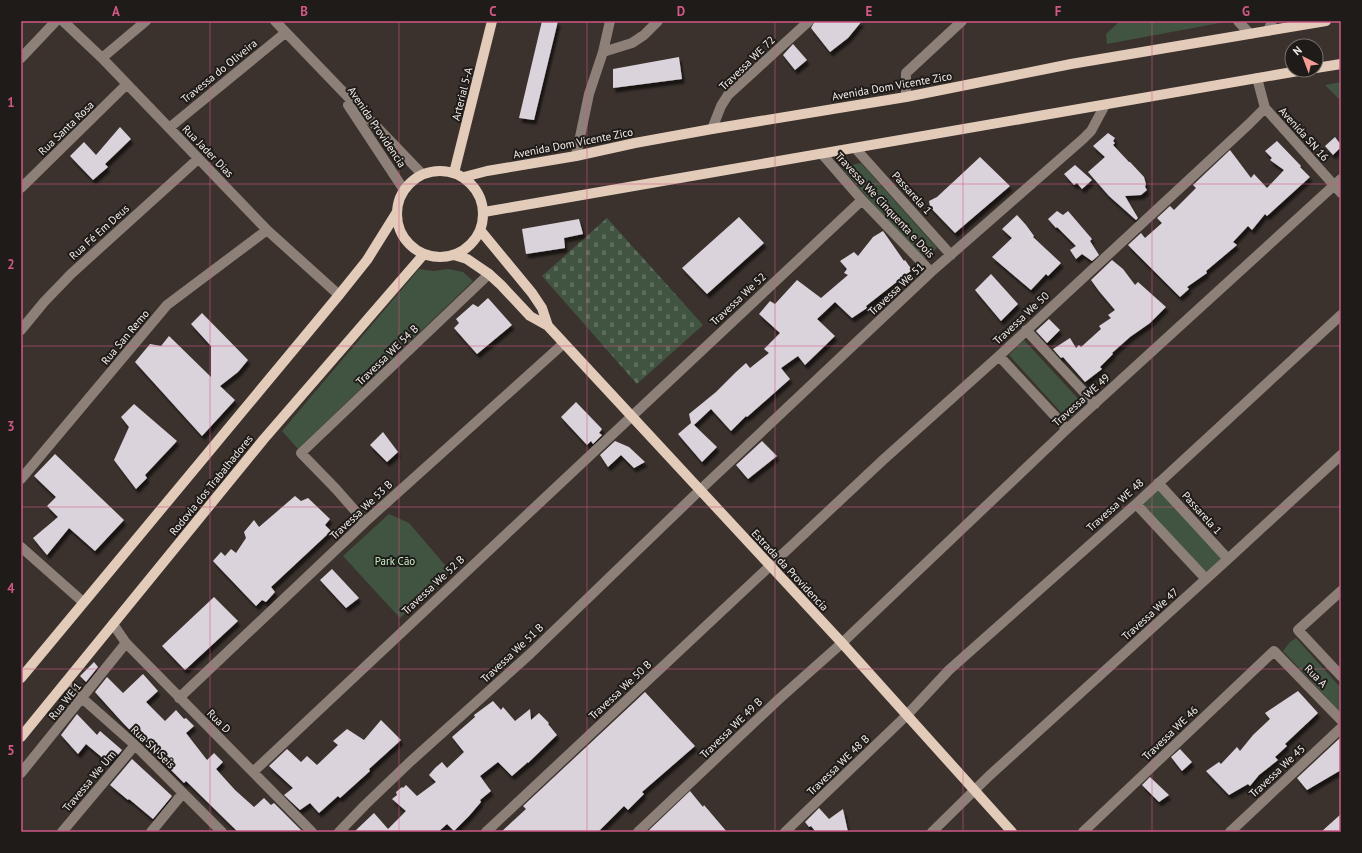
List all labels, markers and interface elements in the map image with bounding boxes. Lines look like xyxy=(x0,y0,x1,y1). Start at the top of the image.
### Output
text: A xyxy=(112,3,120,20)
text: B xyxy=(300,3,308,20)
text: C xyxy=(489,3,497,20)
text: D xyxy=(677,3,685,20)
text: E xyxy=(866,3,873,20)
text: F xyxy=(1055,3,1062,20)
text: G xyxy=(1242,3,1250,20)
street label: Travessa WE 72 xyxy=(716,33,778,93)
street label: Travessa do Oliveira xyxy=(178,36,260,106)
north arrow xyxy=(1284,38,1324,78)
text: N xyxy=(1290,43,1305,58)
street label: Arterial 5-A xyxy=(449,65,476,122)
street label: Avenida Dom Vicente Zico xyxy=(831,69,953,103)
street label: Avenida Providencia xyxy=(345,84,409,170)
text: 1 xyxy=(7,94,15,111)
street label: Rua Santa Rosa xyxy=(35,98,97,158)
street label: Avenida SN 16 xyxy=(1276,104,1332,164)
street label: Rua Jader Dias xyxy=(179,122,237,181)
street label: Avenida Dom Vicente Zico xyxy=(512,125,634,161)
street label: Travessa We Cinquenta e Dois xyxy=(832,149,938,261)
street label: Passarela 1 xyxy=(889,169,935,217)
street label: Rua Fé Em Deus xyxy=(66,201,132,263)
text: 2 xyxy=(7,256,15,273)
street label: Travessa We 51 xyxy=(865,259,927,319)
street label: Travessa We 52 xyxy=(707,269,769,329)
street label: Travessa We 50 xyxy=(990,288,1052,348)
street label: Rua San Remo xyxy=(98,307,152,367)
street label: Travessa WE 54 B xyxy=(353,322,421,388)
street label: Travessa WE 49 xyxy=(1049,371,1113,429)
text: 3 xyxy=(7,418,15,435)
street label: Rodovia dos Trabalhadores xyxy=(166,432,256,538)
street label: Travessa WE 48 xyxy=(1083,476,1147,534)
street label: Travessa We 53 B xyxy=(327,477,395,543)
street label: Passarela 1 xyxy=(1179,489,1225,537)
street label: Estrada da Providencia xyxy=(749,526,831,614)
street label: Travessa We 52 B xyxy=(399,552,467,618)
park label: Park Cão xyxy=(375,554,415,568)
text: 4 xyxy=(7,580,15,597)
street label: Travessa We 47 xyxy=(1119,585,1181,643)
street label: Travessa We 51 B xyxy=(478,620,546,686)
street label: Travessa We 50 B xyxy=(586,657,654,723)
street label: Rua A xyxy=(1302,662,1331,691)
street label: Rua WE 1 xyxy=(46,679,84,723)
street label: Travessa WE 49 B xyxy=(697,695,765,761)
street label: Travessa WE 46 xyxy=(1139,703,1201,763)
street label: Rua D xyxy=(204,706,234,736)
street label: Rua SN Seis xyxy=(128,723,178,772)
street label: Travessa WE 48 B xyxy=(804,732,872,798)
street label: Travessa We 45 xyxy=(1246,741,1308,801)
text: 5 xyxy=(7,742,15,759)
street label: Travessa We Um xyxy=(59,747,119,814)

